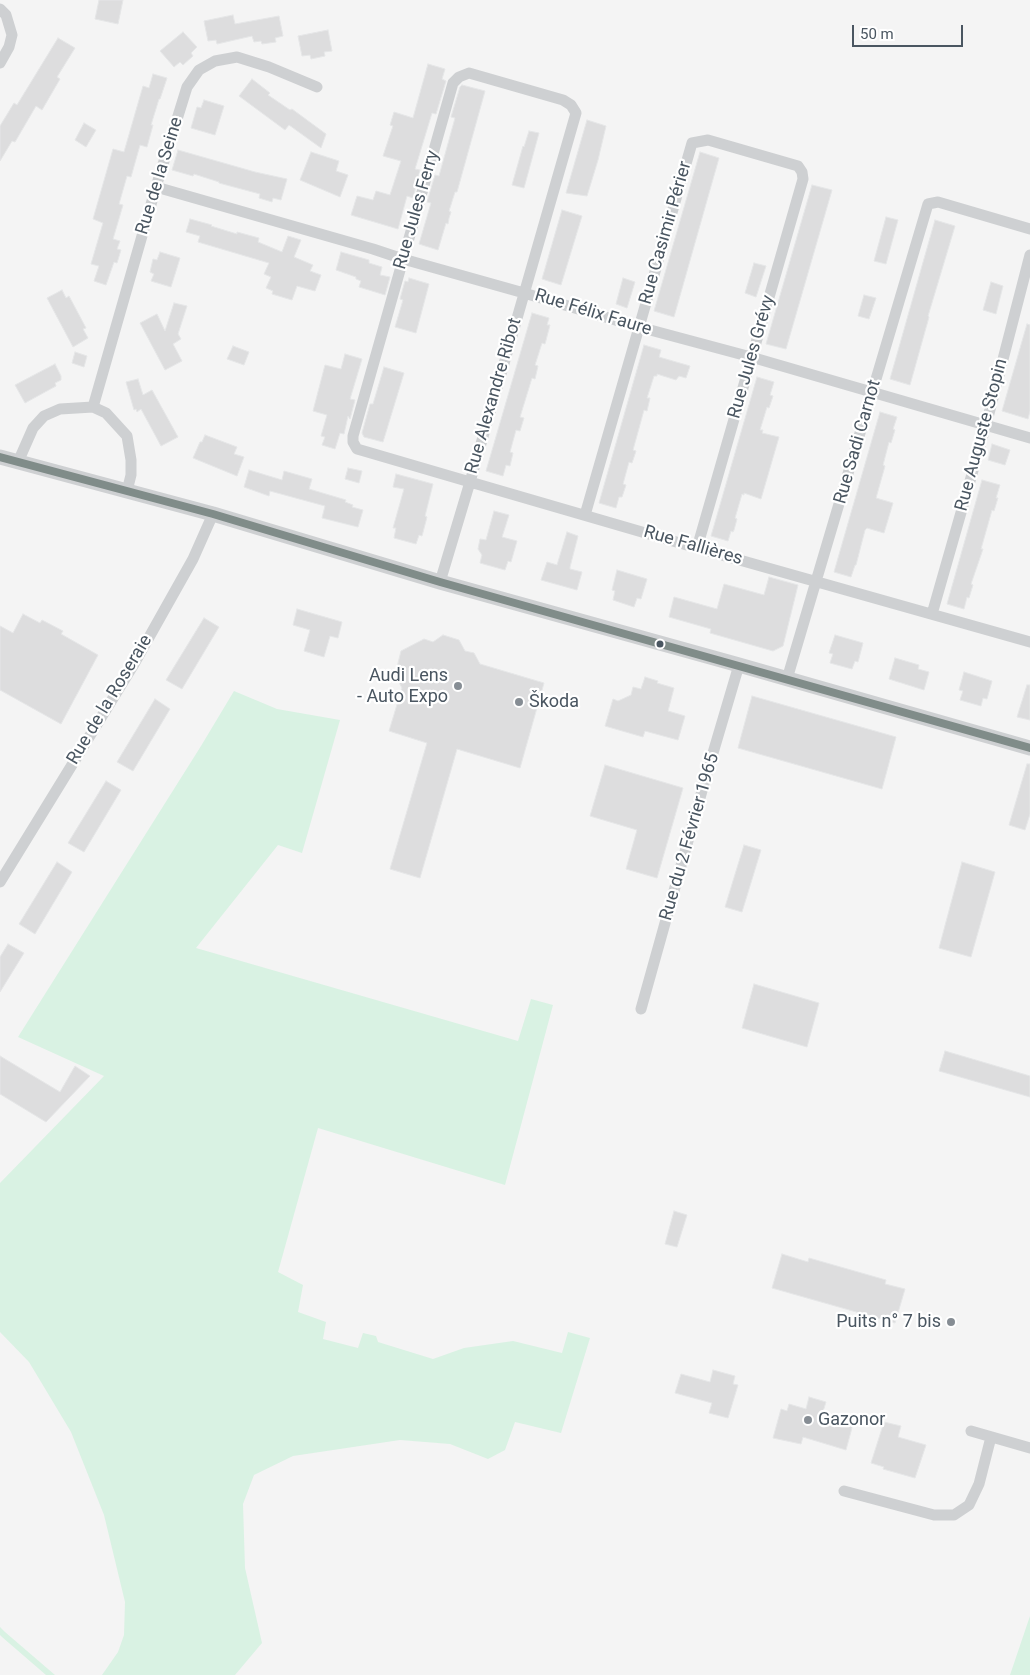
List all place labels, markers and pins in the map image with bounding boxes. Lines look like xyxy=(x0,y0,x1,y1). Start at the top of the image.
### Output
unlabelled marker xyxy=(655,639,665,649)
place label: Audi Lens - Auto Expo xyxy=(357,665,448,708)
marker: Audi Lens - Auto Expo xyxy=(452,680,464,692)
place label: Škoda xyxy=(529,691,579,713)
marker: Škoda xyxy=(513,696,525,708)
place label: Puits n° 7 bis xyxy=(836,1311,941,1333)
marker: Puits n° 7 bis xyxy=(945,1316,957,1328)
place label: Gazonor xyxy=(818,1409,885,1431)
marker: Gazonor xyxy=(802,1414,814,1426)

